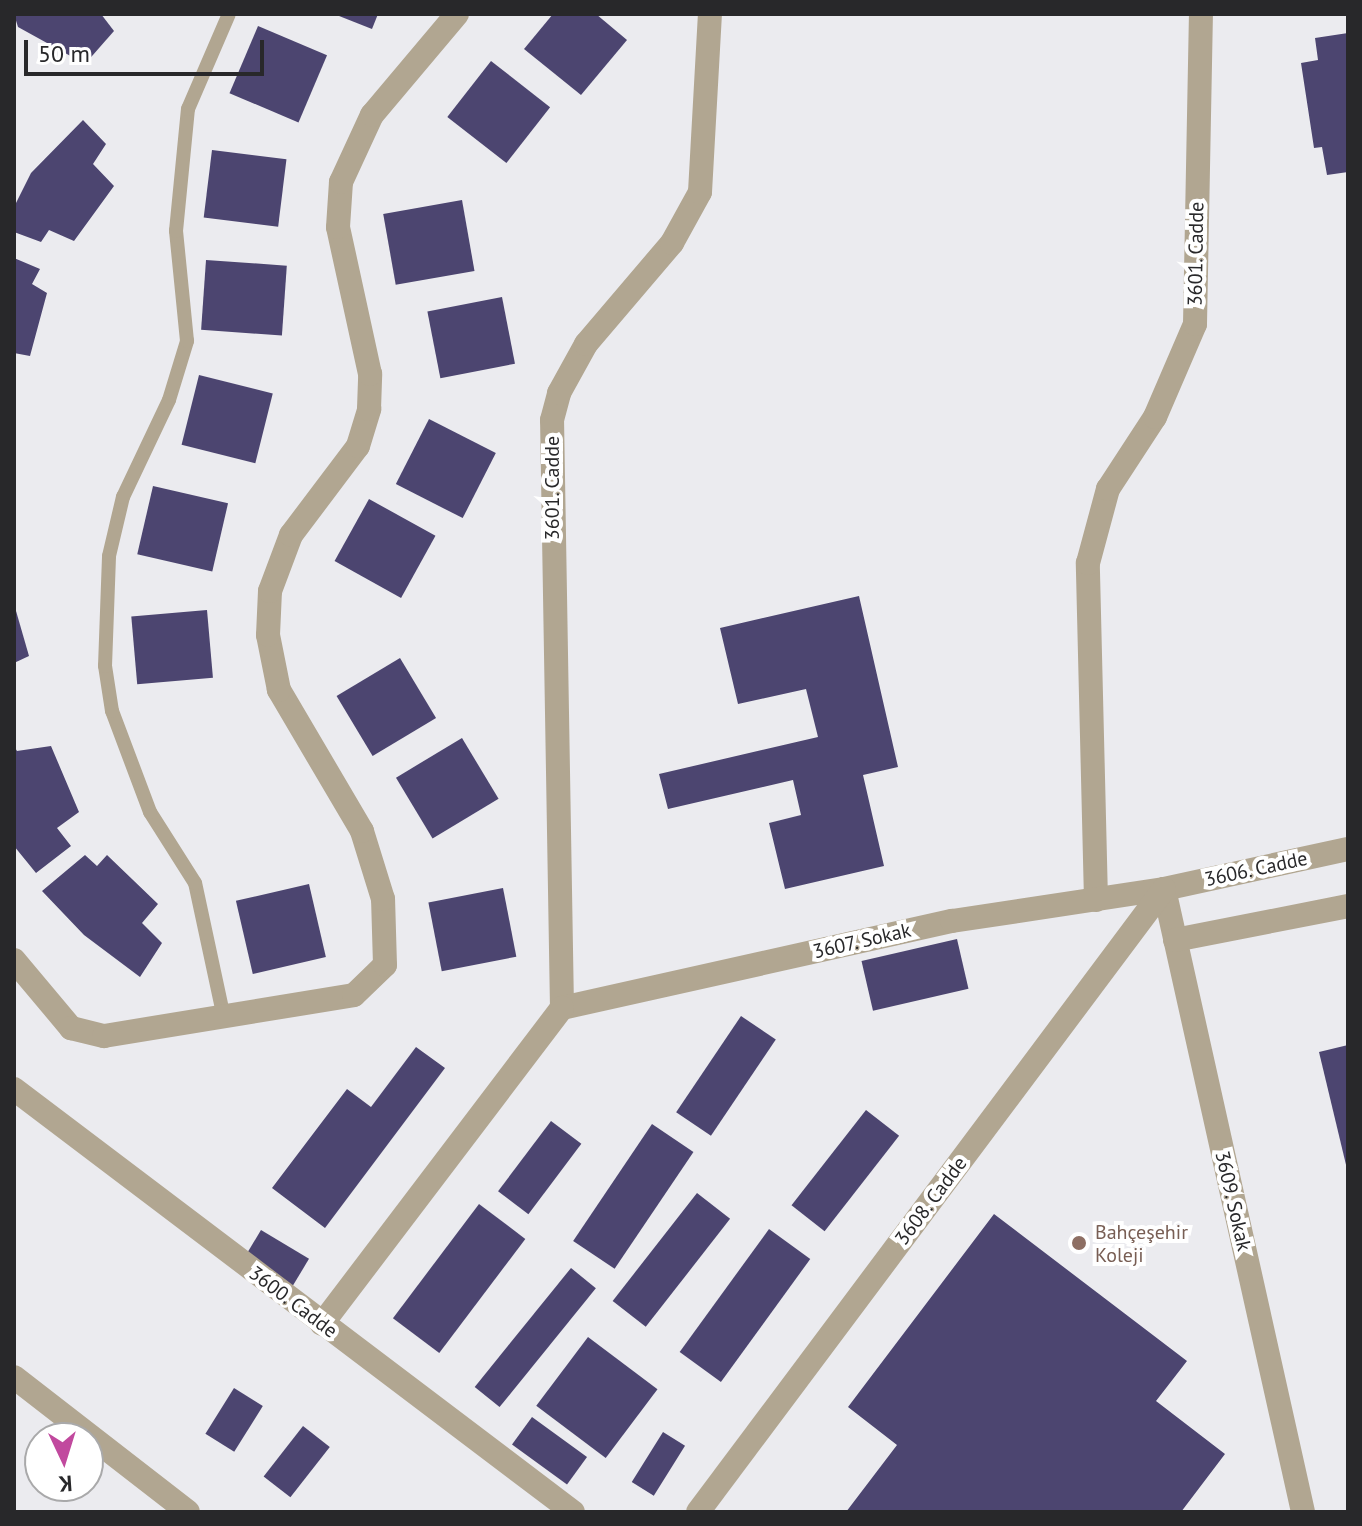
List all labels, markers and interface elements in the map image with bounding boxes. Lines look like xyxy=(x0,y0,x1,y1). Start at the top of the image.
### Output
scale bar xyxy=(28,24,268,74)
text: 50 m xyxy=(38,38,90,69)
street label: 3601. Cadde xyxy=(1183,201,1209,307)
street label: 3601. Cadde xyxy=(540,435,564,541)
street label: 3606. Cadde xyxy=(1202,846,1310,892)
street label: 3607. Sokak xyxy=(810,918,914,964)
street label: 3609. Sokak xyxy=(1210,1148,1256,1254)
street label: 3608. Cadde xyxy=(890,1151,972,1251)
place label: Bahçeşehir Koleji xyxy=(1095,1220,1188,1267)
marker: Bahçeşehir Koleji xyxy=(1070,1234,1088,1252)
street label: 3600. Cadde xyxy=(243,1261,343,1343)
north arrow xyxy=(24,1422,104,1502)
text: K xyxy=(58,1470,73,1498)

